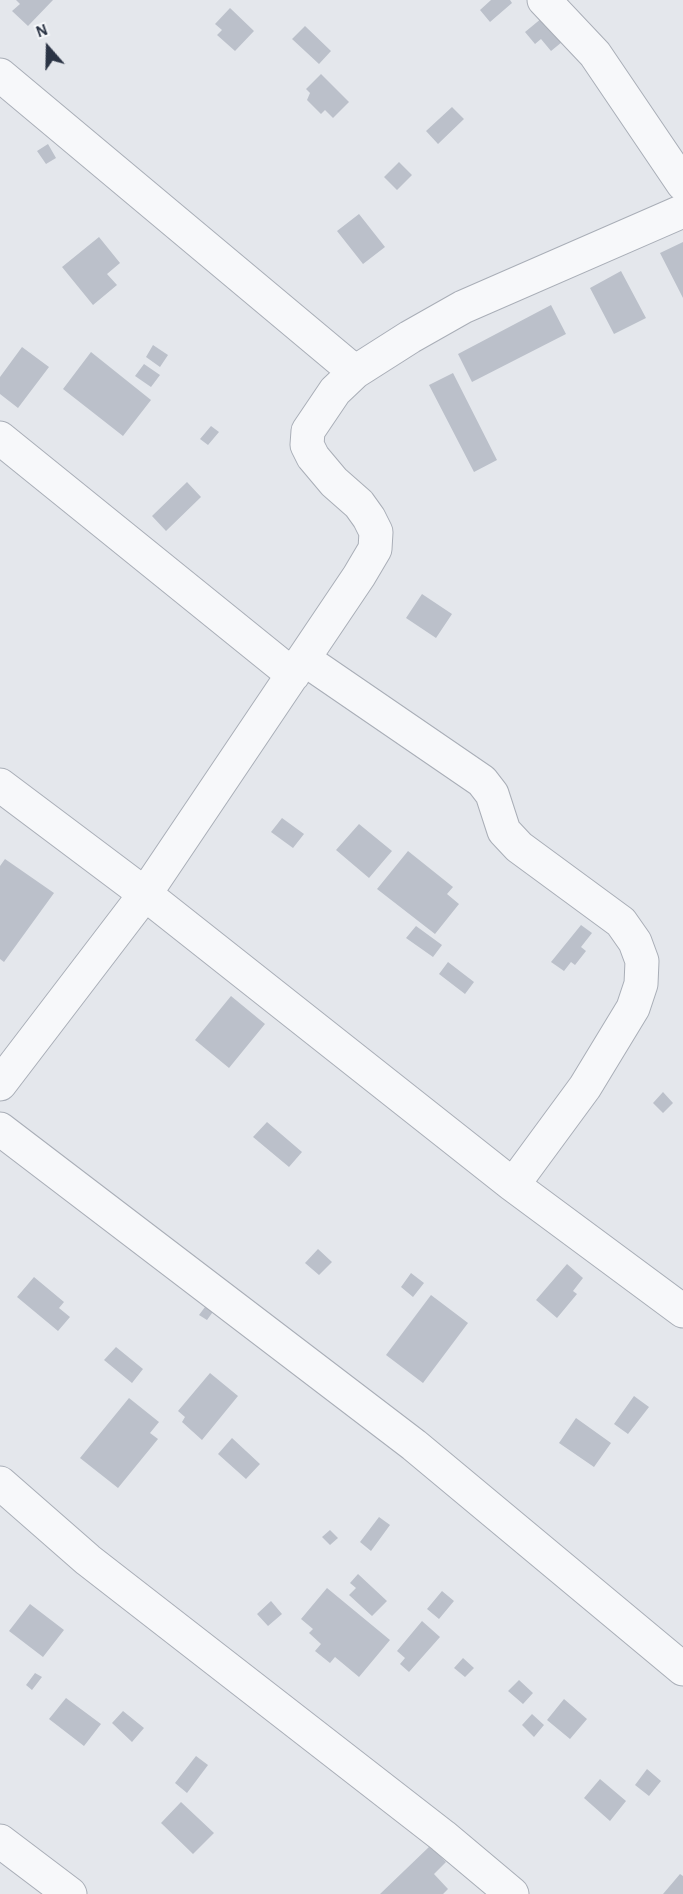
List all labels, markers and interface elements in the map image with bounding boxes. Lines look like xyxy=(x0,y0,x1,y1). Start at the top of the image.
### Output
north arrow xyxy=(18,18,78,78)
text: N xyxy=(34,22,50,41)

